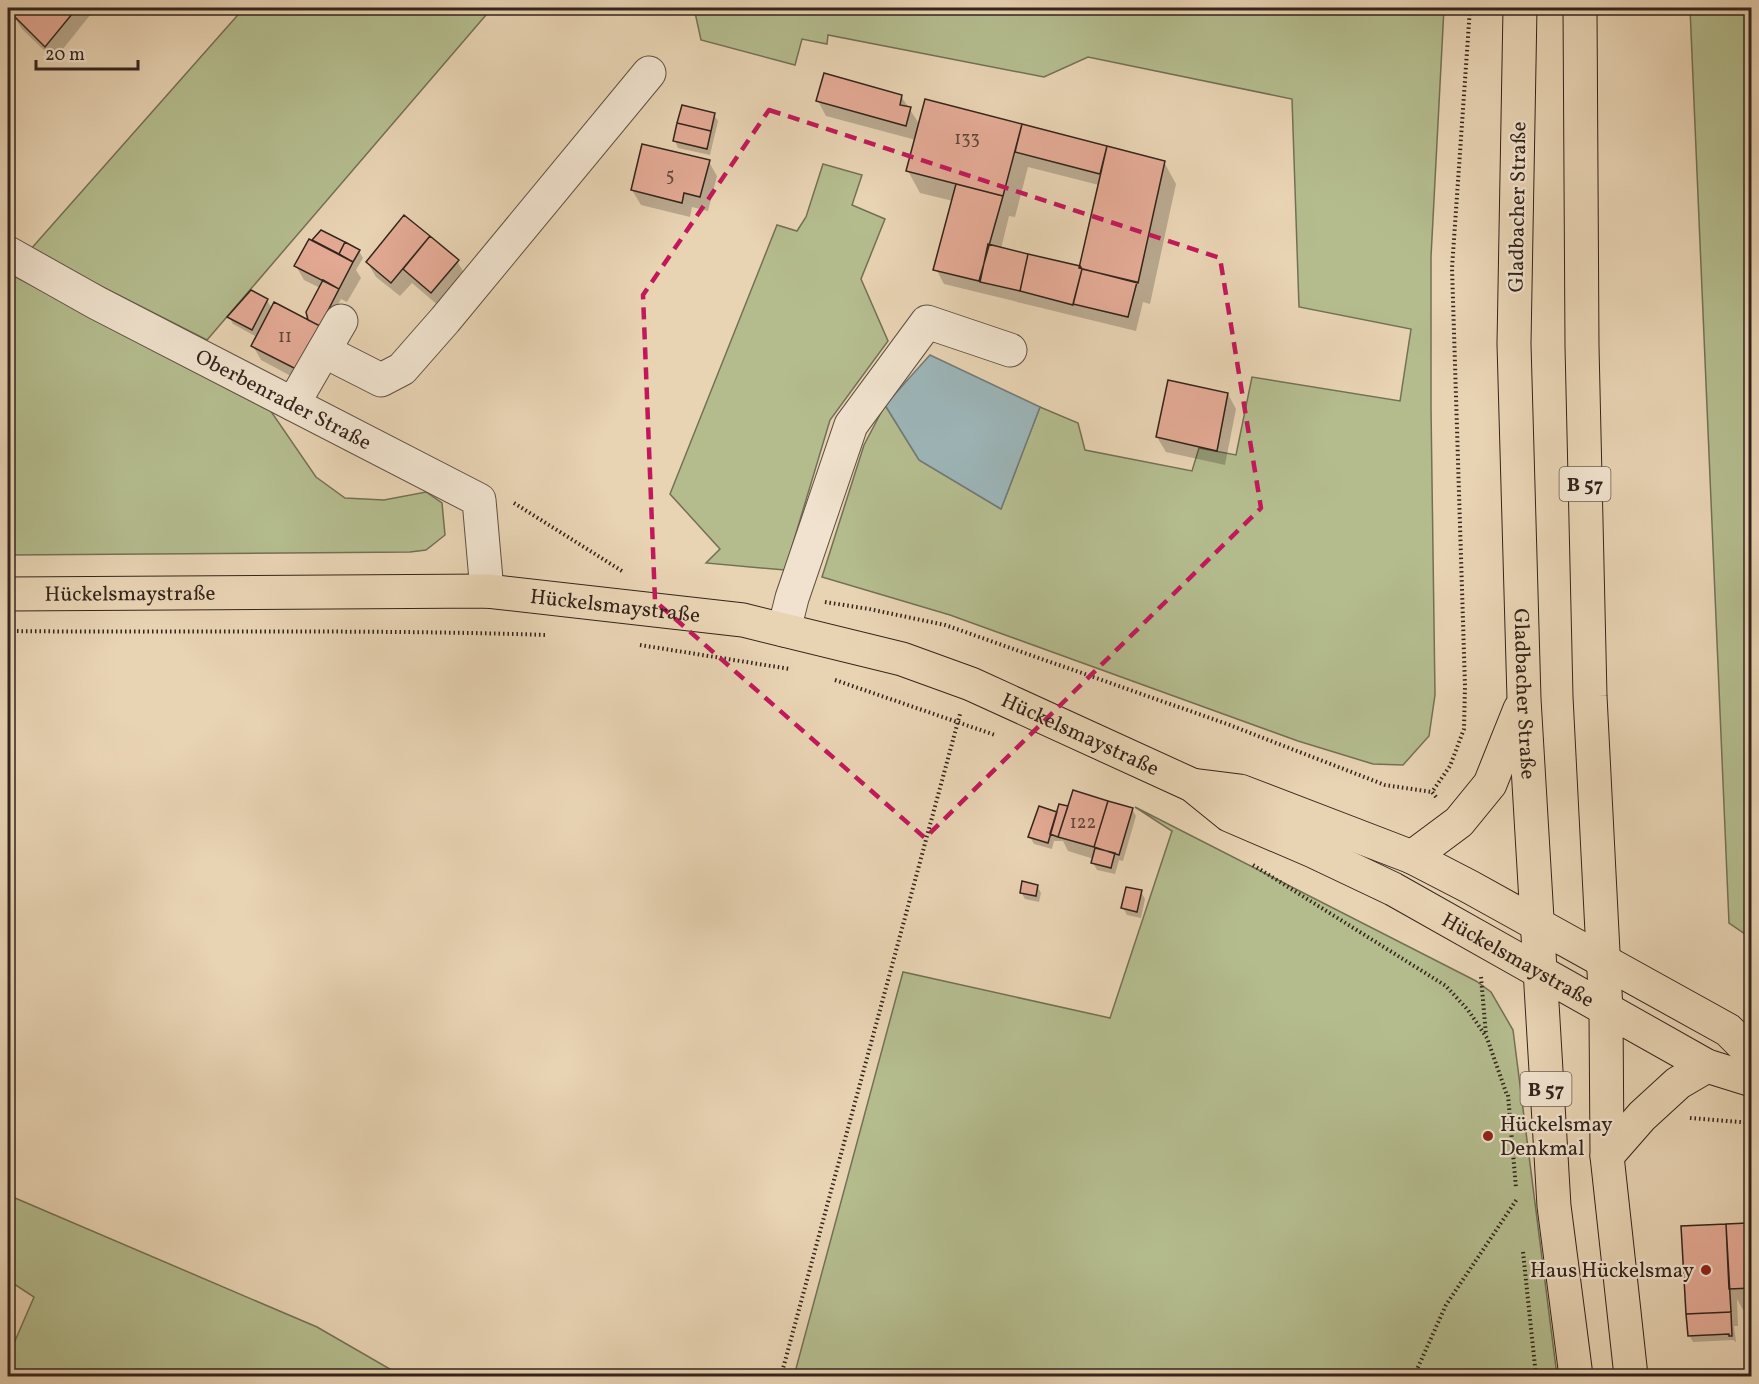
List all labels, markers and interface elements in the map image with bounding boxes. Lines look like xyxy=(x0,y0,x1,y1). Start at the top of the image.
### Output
scale bar xyxy=(36,33,138,71)
text: 20 m xyxy=(45,43,85,68)
street label: Gladbacher Straße xyxy=(1503,121,1534,293)
house number: 133 xyxy=(954,127,980,152)
house number: 5 xyxy=(666,164,674,189)
house number: 11 xyxy=(278,325,292,350)
street label: Oberbenrader Straße xyxy=(190,343,376,458)
road number: B 57 xyxy=(1560,467,1610,501)
street label: Hückelsmaystraße xyxy=(44,580,216,610)
street label: Hückelsmaystraße xyxy=(528,583,702,631)
street label: Gladbacher Straße xyxy=(1505,608,1542,780)
street label: Hückelsmaystraße xyxy=(996,687,1164,784)
house number: 122 xyxy=(1070,811,1096,836)
street label: Hückelsmaystraße xyxy=(1436,906,1599,1015)
road number: B 57 xyxy=(1520,1072,1572,1106)
place label: Hückelsmay Denkmal xyxy=(1500,1111,1613,1164)
marker: Hückelsmay Denkmal xyxy=(1481,1129,1495,1143)
place label: Haus Hückelsmay xyxy=(1530,1257,1695,1286)
marker: Haus Hückelsmay xyxy=(1699,1263,1713,1277)

